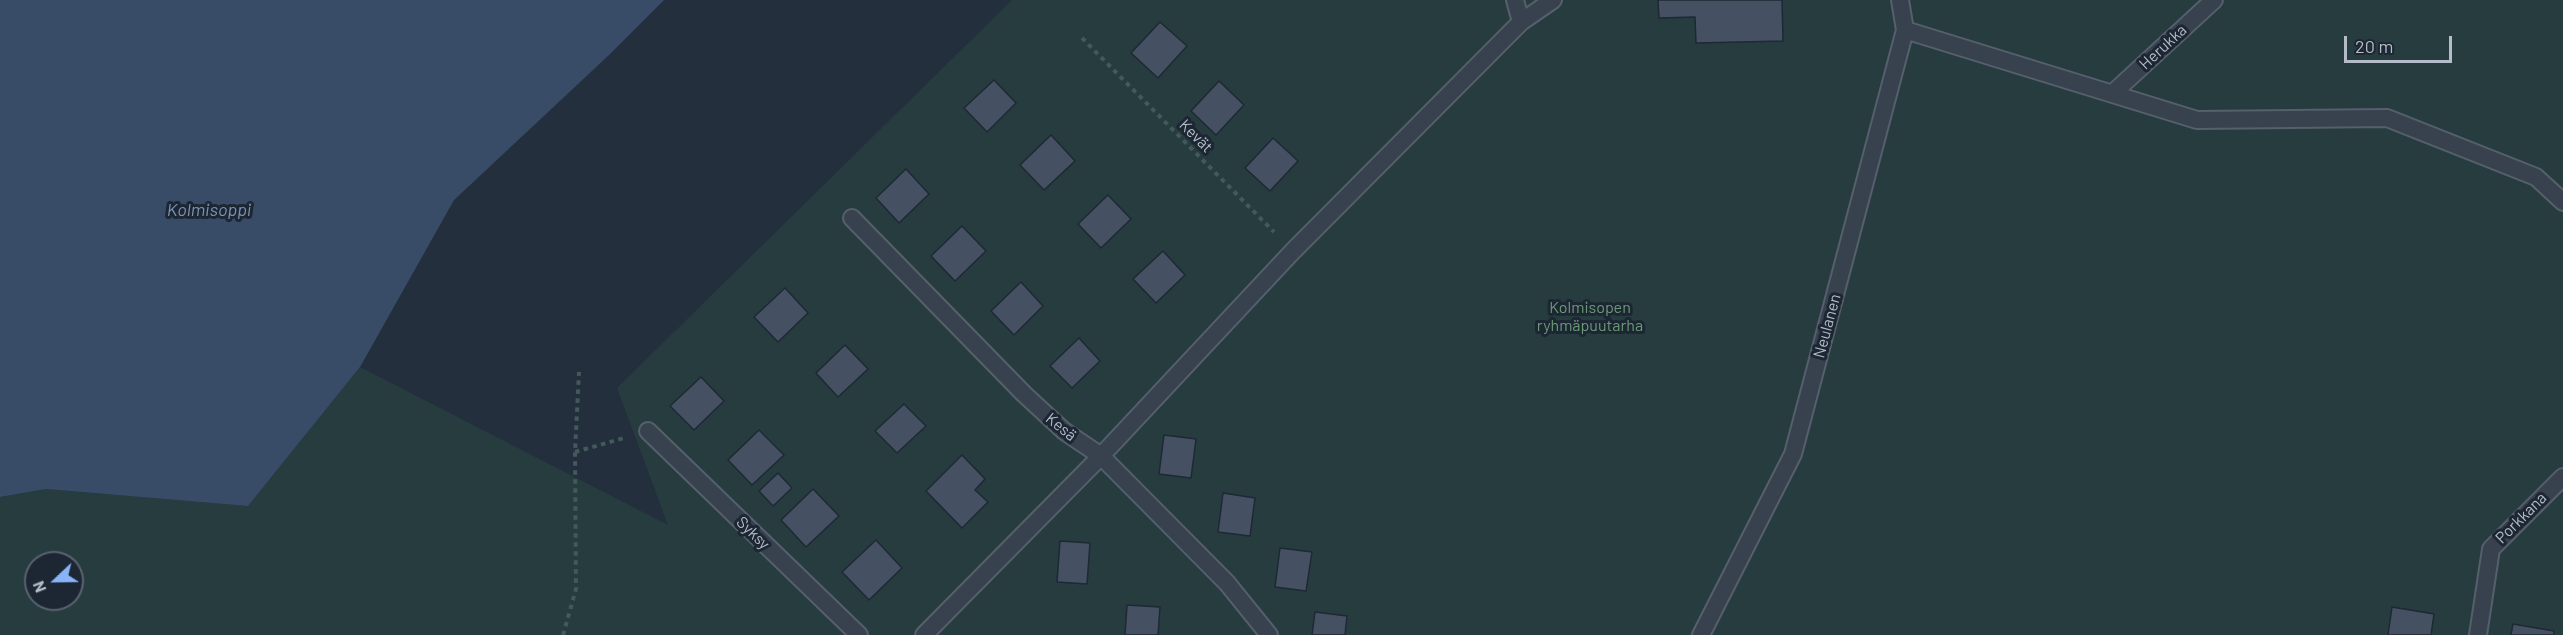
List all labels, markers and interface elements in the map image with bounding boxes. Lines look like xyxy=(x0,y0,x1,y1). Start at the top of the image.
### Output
street label: Herukka xyxy=(2135,20,2191,74)
scale bar xyxy=(2347,24,2455,62)
text: 20 m xyxy=(2355,35,2393,57)
street label: Kevät xyxy=(1175,115,1217,157)
water label: Kolmisoppi xyxy=(167,199,251,221)
street label: Neulanen xyxy=(1809,292,1845,360)
park label: Kolmisopen ryhmäpuutarha xyxy=(1537,298,1643,336)
street label: Kesä xyxy=(1042,409,1080,445)
street label: Porkkana xyxy=(2491,488,2551,548)
street label: Syksy xyxy=(732,512,774,554)
north arrow xyxy=(24,551,84,611)
text: N xyxy=(28,579,50,596)

